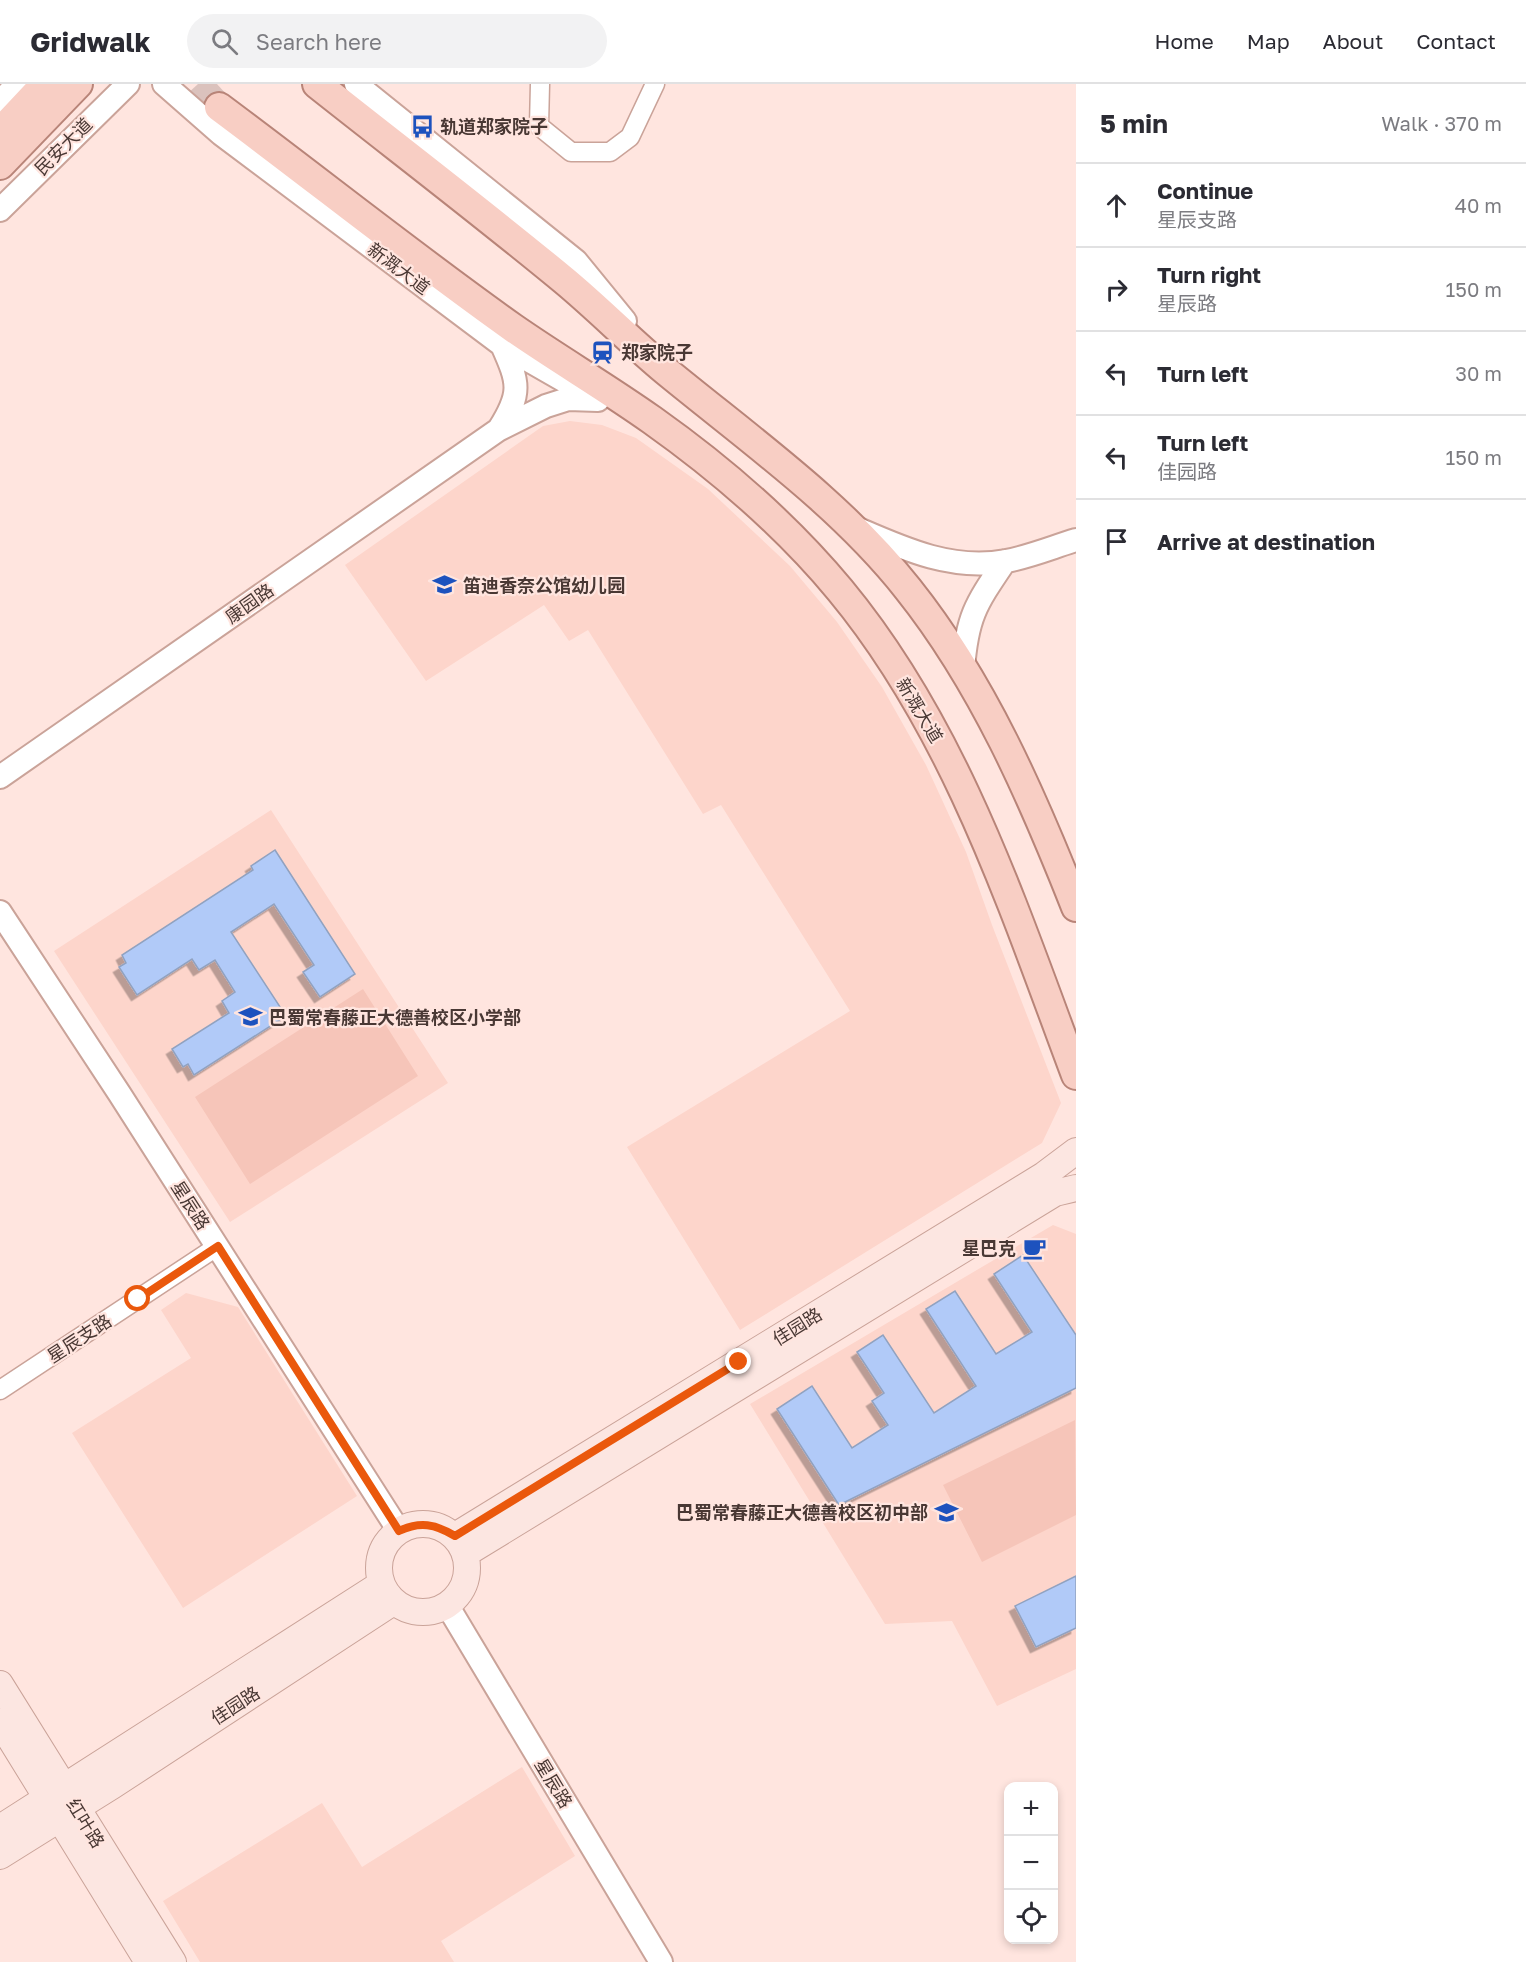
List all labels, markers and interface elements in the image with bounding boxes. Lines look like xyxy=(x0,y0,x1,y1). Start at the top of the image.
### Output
search box xyxy=(187,14,607,68)
text: Gridwalk xyxy=(30,25,151,58)
icon: search xyxy=(208,25,241,58)
text: Search here xyxy=(256,28,382,55)
text: Home xyxy=(1154,28,1214,54)
text: Map xyxy=(1247,28,1290,54)
text: About xyxy=(1323,28,1383,54)
text: Contact xyxy=(1416,28,1496,54)
text: 5 min xyxy=(1100,108,1168,139)
text: Walk · 370 m xyxy=(1381,111,1502,135)
street label: 民安大道 xyxy=(30,113,96,179)
bus stop icon: 轨道郑家院子 xyxy=(409,113,435,139)
place label: 轨道郑家院子 xyxy=(440,115,548,137)
text: Continue xyxy=(1157,177,1253,204)
icon: ahead xyxy=(1100,189,1133,222)
text: 40 m xyxy=(1455,193,1502,217)
text: 星辰支路 xyxy=(1157,207,1237,231)
street label: 新溉大道 xyxy=(364,238,434,298)
text: Turn right xyxy=(1157,261,1261,288)
icon: right xyxy=(1100,273,1133,306)
text: 150 m xyxy=(1446,277,1502,301)
text: 星辰路 xyxy=(1157,291,1217,315)
station icon: 郑家院子 xyxy=(590,339,616,365)
place label: 郑家院子 xyxy=(621,341,693,363)
icon: left xyxy=(1100,357,1133,390)
text: Turn left xyxy=(1157,360,1248,387)
text: 30 m xyxy=(1455,361,1502,385)
text: Turn left xyxy=(1157,429,1248,456)
icon: left xyxy=(1100,441,1133,474)
text: 150 m xyxy=(1446,445,1502,469)
text: 佳园路 xyxy=(1157,459,1217,483)
icon: arrive xyxy=(1100,525,1133,558)
text: Arrive at destination xyxy=(1157,528,1375,555)
school or university icon: 笛迪香奈公馆幼儿园 xyxy=(432,572,458,598)
place label: 笛迪香奈公馆幼儿园 xyxy=(463,574,625,596)
street label: 康园路 xyxy=(221,579,277,627)
street label: 新溉大道 xyxy=(892,673,948,747)
school or university icon: 巴蜀常春藤正大德善校区小学部 xyxy=(238,1004,264,1030)
place label: 巴蜀常春藤正大德善校区小学部 xyxy=(269,1006,521,1028)
street label: 星辰路 xyxy=(167,1176,215,1234)
cafe icon: 星巴克 xyxy=(1021,1235,1047,1261)
place label: 星巴克 xyxy=(962,1237,1016,1259)
route start xyxy=(124,1285,150,1311)
street label: 佳园路 xyxy=(768,1302,826,1350)
street label: 星辰支路 xyxy=(43,1309,115,1367)
route end xyxy=(725,1348,751,1374)
school or university icon: 巴蜀常春藤正大德善校区初中部 xyxy=(933,1499,959,1525)
place label: 巴蜀常春藤正大德善校区初中部 xyxy=(676,1501,928,1523)
street label: 佳园路 xyxy=(206,1681,264,1729)
street label: 星辰路 xyxy=(531,1754,577,1812)
map controls xyxy=(1004,1782,1058,1944)
button: + xyxy=(1004,1782,1058,1836)
street label: 红叶路 xyxy=(62,1794,110,1852)
button: − xyxy=(1004,1836,1058,1890)
button: locate xyxy=(1004,1890,1058,1944)

